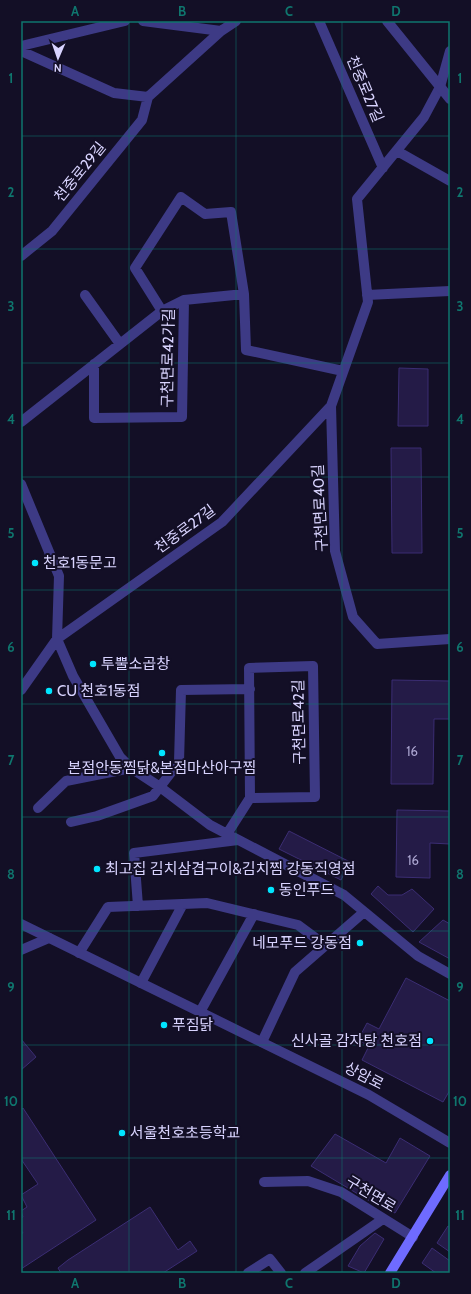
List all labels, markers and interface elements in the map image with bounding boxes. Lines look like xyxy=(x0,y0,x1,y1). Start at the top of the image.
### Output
text: A xyxy=(71,3,80,19)
text: B xyxy=(178,3,186,19)
text: C xyxy=(285,3,293,19)
text: D xyxy=(391,3,401,19)
north arrow xyxy=(38,38,78,78)
street label: 천중로27길 xyxy=(343,53,387,125)
text: N xyxy=(54,61,62,75)
text: 1 xyxy=(9,70,13,86)
text: 1 xyxy=(458,70,462,86)
street label: 천중로29길 xyxy=(50,139,110,205)
text: 2 xyxy=(8,184,15,200)
text: 2 xyxy=(457,184,464,200)
text: 3 xyxy=(7,298,15,314)
text: 3 xyxy=(456,298,464,314)
street label: 구천면로42가길 xyxy=(158,308,178,408)
text: 4 xyxy=(7,411,15,427)
text: 4 xyxy=(456,411,464,427)
street label: 구천면로40길 xyxy=(309,464,331,552)
street label: 천중로27길 xyxy=(151,501,219,557)
text: 5 xyxy=(8,525,15,541)
text: 5 xyxy=(457,525,464,541)
place label: 천호1동문고 xyxy=(43,554,117,572)
marker: 천호1동문고 xyxy=(30,558,40,568)
text: 6 xyxy=(7,639,15,655)
text: 6 xyxy=(456,639,464,655)
place label: 투뿔소곱창 xyxy=(101,655,170,673)
marker: 투뿔소곱창 xyxy=(88,659,98,669)
street label: 구천면로42길 xyxy=(289,679,309,765)
place label: CU 천호1동점 xyxy=(57,682,141,700)
marker: CU 천호1동점 xyxy=(44,686,54,696)
house number: 16 xyxy=(406,743,418,759)
marker: 본점안동찜닭&본점마산아구찜 xyxy=(157,748,167,758)
text: 7 xyxy=(8,752,15,768)
text: 7 xyxy=(457,752,464,768)
place label: 본점안동찜닭&본점마산아구찜 xyxy=(68,759,256,777)
house number: 16 xyxy=(407,852,419,868)
place label: 최고집 김치삼겹구이&김치찜 강동직영점 xyxy=(105,860,356,878)
marker: 최고집 김치삼겹구이&김치찜 강동직영점 xyxy=(92,864,102,874)
text: 8 xyxy=(7,866,15,882)
text: 8 xyxy=(456,866,464,882)
place label: 동인푸드 xyxy=(279,881,334,899)
marker: 동인푸드 xyxy=(266,885,276,895)
place label: 네모푸드 강동점 xyxy=(252,934,352,952)
marker: 네모푸드 강동점 xyxy=(355,938,365,948)
text: 9 xyxy=(7,979,15,995)
text: 9 xyxy=(456,979,464,995)
place label: 푸짐닭 xyxy=(172,1016,214,1034)
marker: 푸짐닭 xyxy=(159,1020,169,1030)
place label: 신사골 감자탕 천호점 xyxy=(291,1032,422,1050)
marker: 신사골 감자탕 천호점 xyxy=(425,1036,435,1046)
street label: 상암로 xyxy=(341,1059,387,1093)
text: 10 xyxy=(4,1093,18,1109)
text: 10 xyxy=(453,1093,467,1109)
place label: 서울천호초등학교 xyxy=(130,1124,240,1142)
marker: 서울천호초등학교 xyxy=(117,1128,127,1138)
street label: 구천면로 xyxy=(343,1172,399,1216)
text: 11 xyxy=(6,1207,16,1223)
text: 11 xyxy=(455,1207,465,1223)
text: A xyxy=(71,1275,80,1291)
text: B xyxy=(178,1275,186,1291)
text: C xyxy=(285,1275,293,1291)
text: D xyxy=(391,1275,401,1291)

